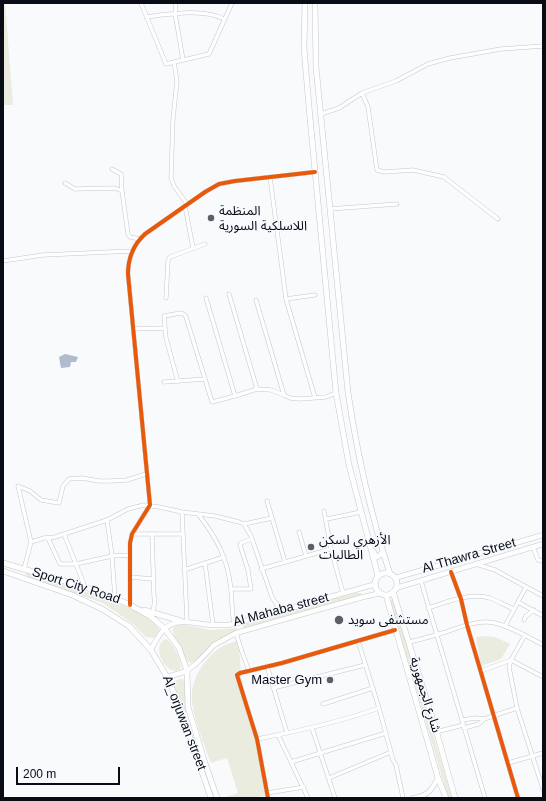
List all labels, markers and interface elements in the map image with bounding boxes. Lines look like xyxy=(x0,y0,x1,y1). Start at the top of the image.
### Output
place label: المنظمة اللاسلكية السورية xyxy=(219,203,307,234)
marker: المنظمة اللاسلكية السورية xyxy=(206,213,216,223)
place label: الأزهري لسكن الطالبات xyxy=(319,532,391,563)
street label: Al Thawra Street xyxy=(420,535,518,577)
marker: الأزهري لسكن الطالبات xyxy=(306,542,316,552)
street label: Sport City Road xyxy=(30,564,122,608)
street label: Al Mahaba street xyxy=(232,590,330,630)
place label: مستشفى سويد xyxy=(348,612,429,628)
marker: مستشفى سويد xyxy=(333,614,345,626)
street label: شارع الجمهورية xyxy=(406,655,444,735)
place label: Master Gym xyxy=(251,672,322,688)
street label: Al_orjuwan street xyxy=(159,673,209,773)
marker: Master Gym xyxy=(325,675,335,685)
scale bar xyxy=(18,759,122,785)
text: 200 m xyxy=(23,767,56,781)

